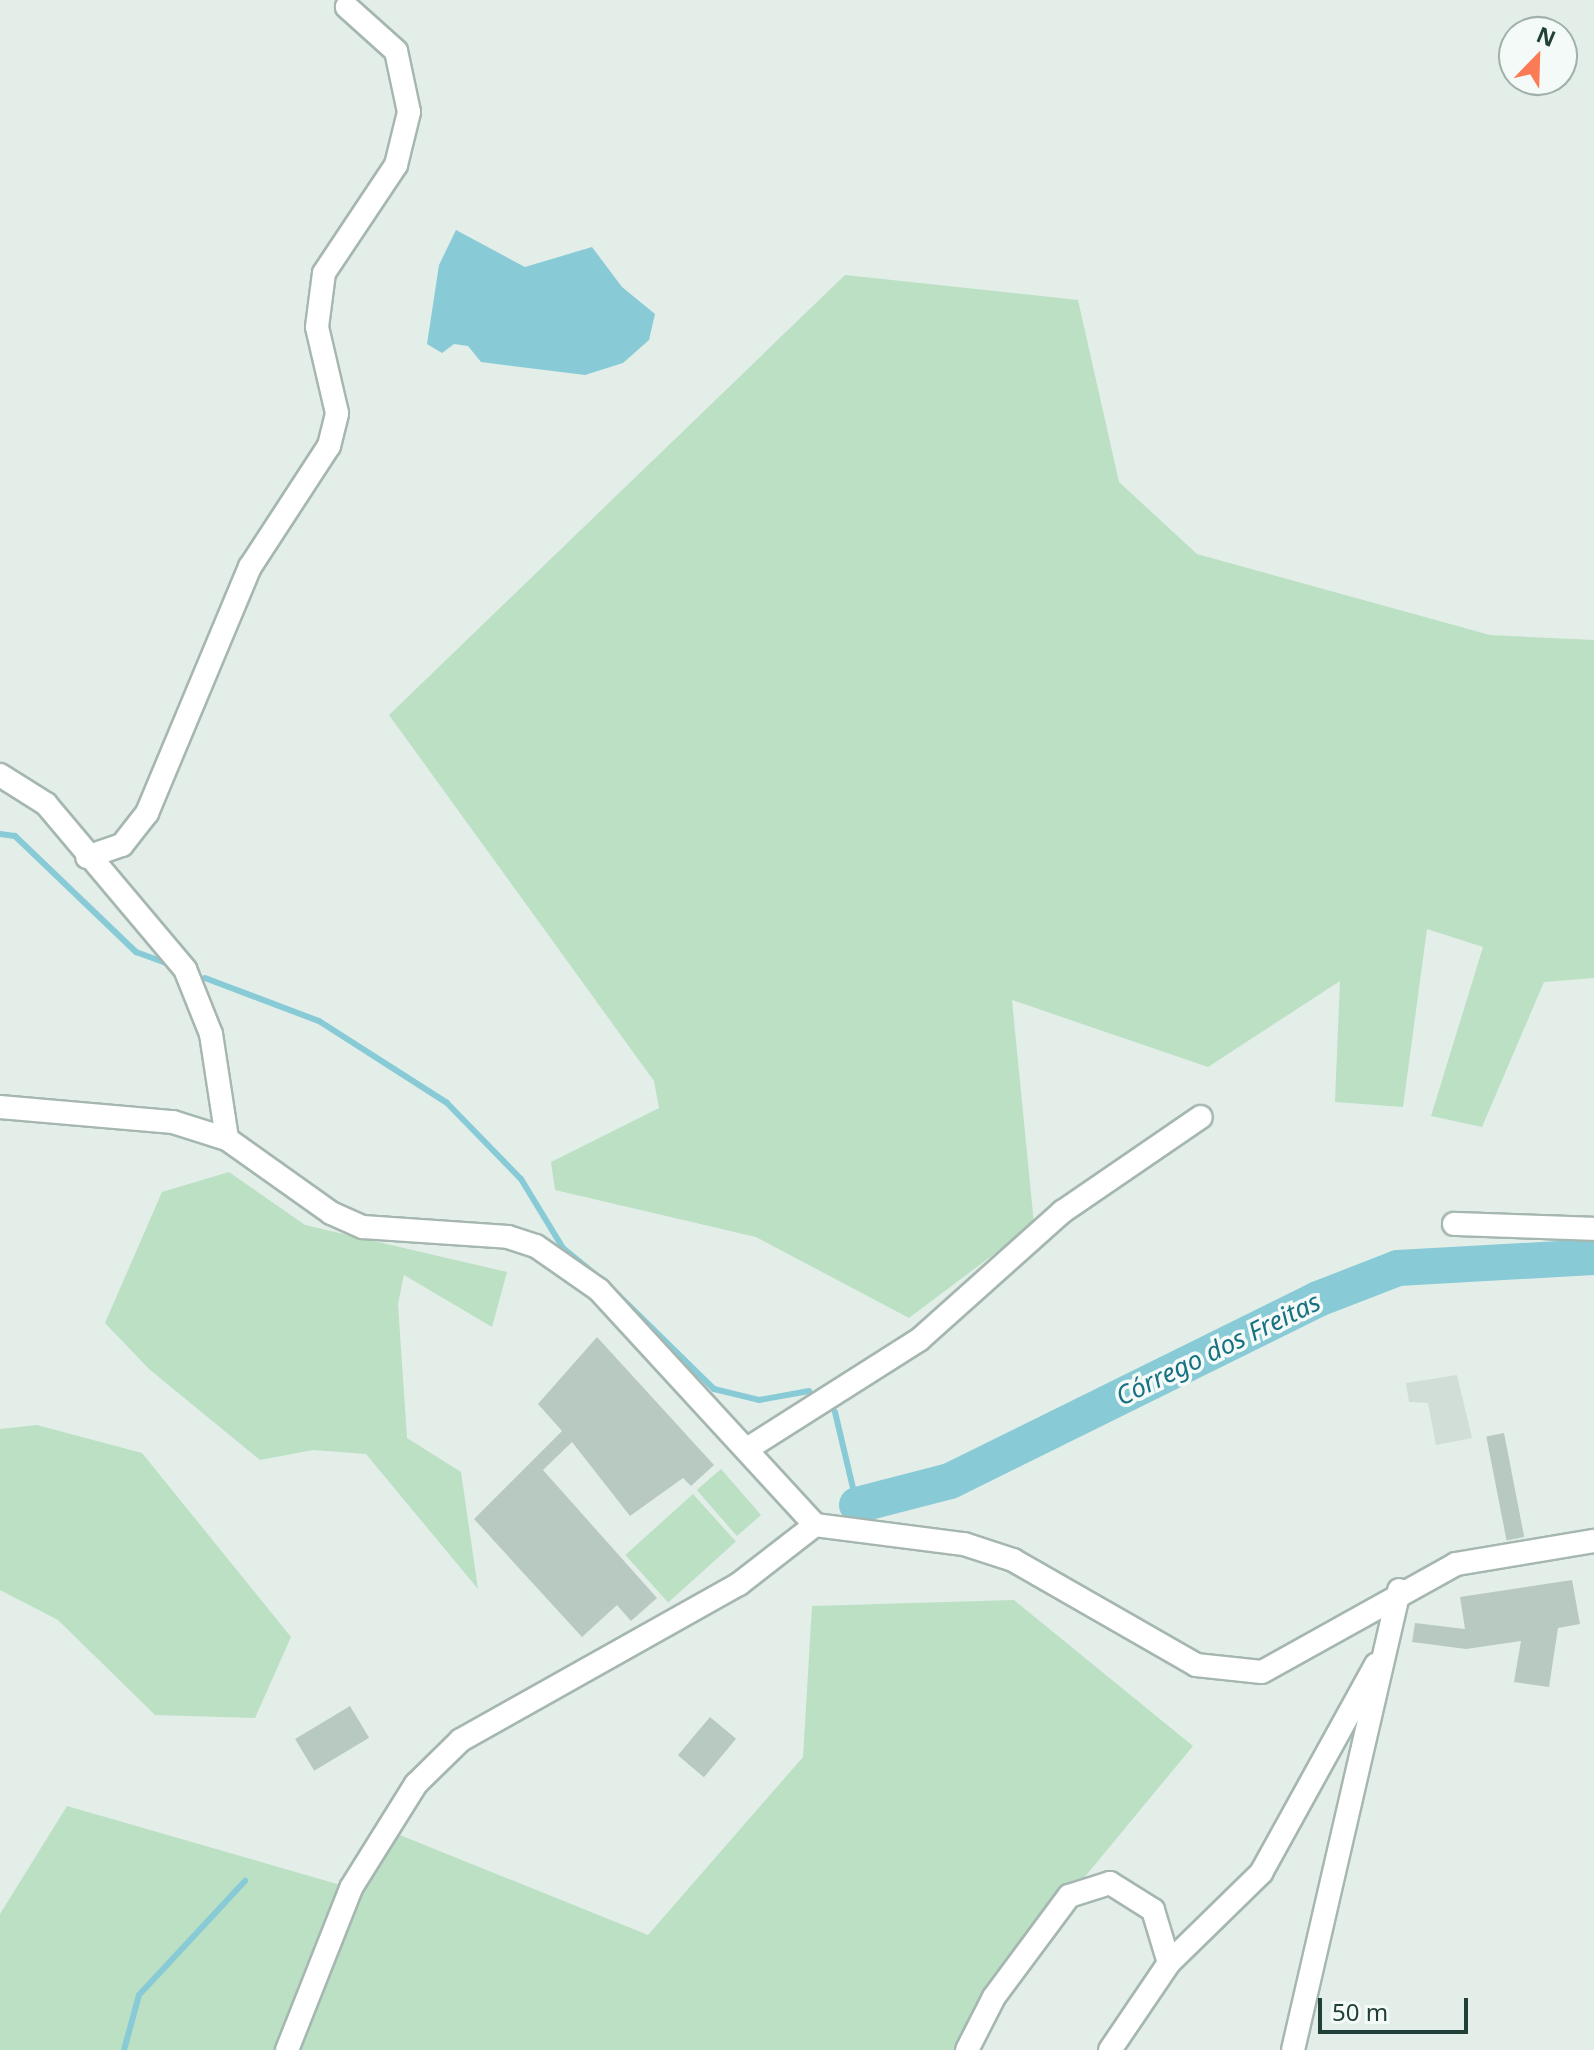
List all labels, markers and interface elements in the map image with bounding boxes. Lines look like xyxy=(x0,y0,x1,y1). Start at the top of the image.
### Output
north arrow xyxy=(1498,16,1578,96)
text: N xyxy=(1532,18,1561,53)
water label: Córrego dos Freitas xyxy=(1111,1286,1325,1412)
scale bar xyxy=(1322,1982,1472,2032)
text: 50 m xyxy=(1332,1995,1388,2028)

